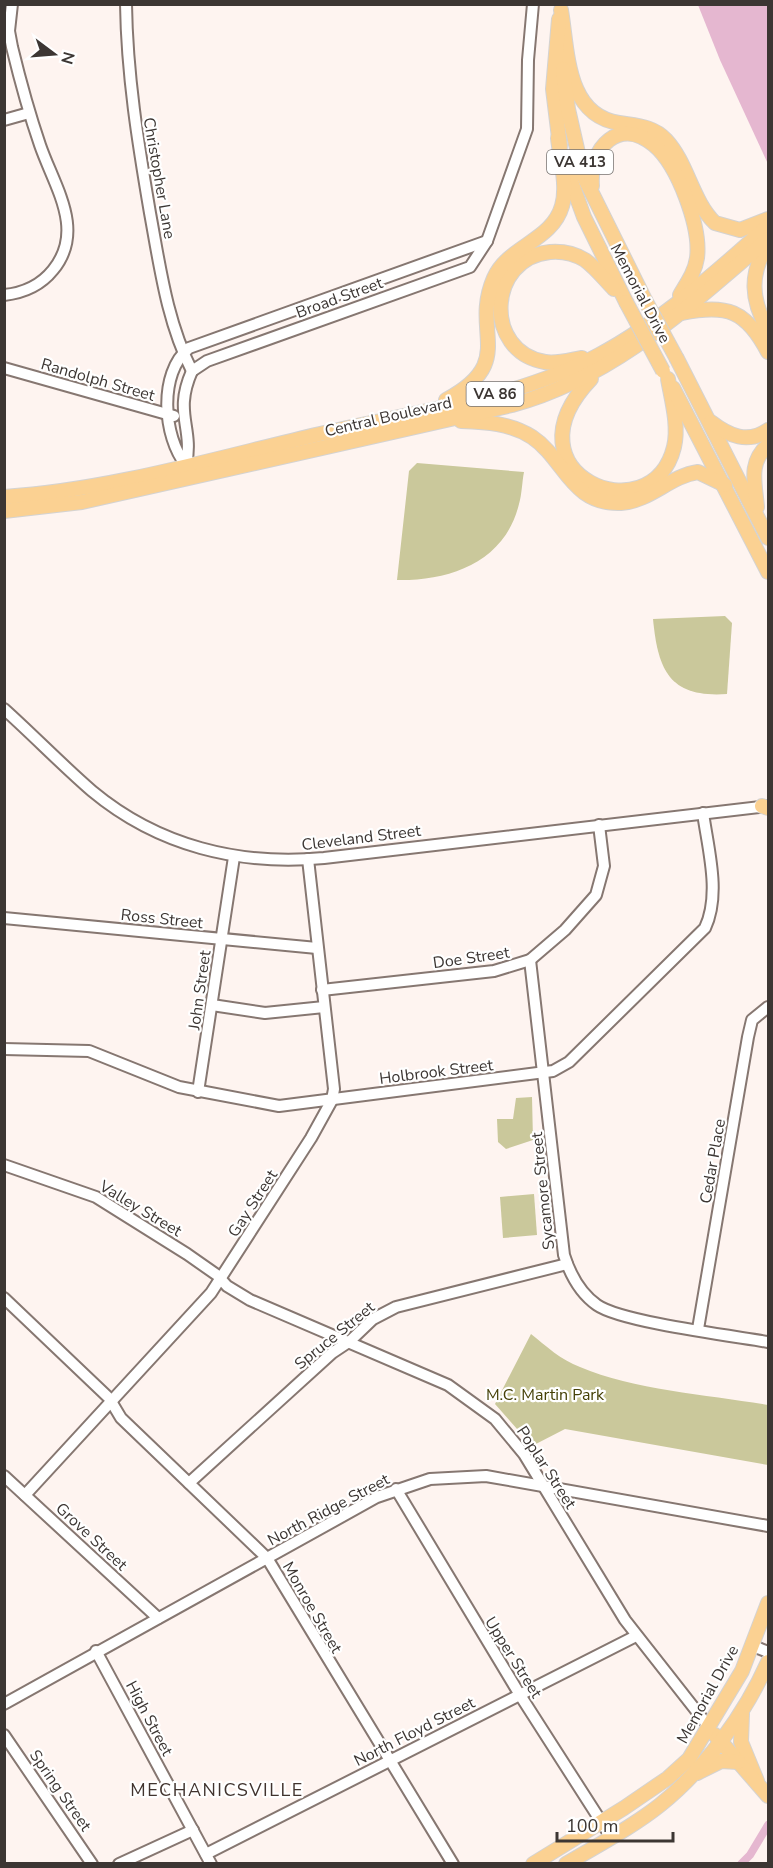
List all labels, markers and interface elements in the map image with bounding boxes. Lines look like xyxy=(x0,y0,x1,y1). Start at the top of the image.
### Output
north arrow xyxy=(24,24,84,84)
text: N xyxy=(55,49,80,67)
street label: Christopher Lane xyxy=(138,116,181,241)
road number: VA 413 xyxy=(547,150,613,174)
street label: Memorial Drive xyxy=(605,240,676,347)
street label: Broad Street xyxy=(293,272,386,324)
street label: Randolph Street xyxy=(38,353,158,407)
road number: VA 86 xyxy=(466,382,524,406)
street label: Central Boulevard xyxy=(323,392,454,442)
street label: Cleveland Street xyxy=(300,820,422,856)
street label: Ross Street xyxy=(120,904,205,934)
street label: Doe Street xyxy=(431,942,511,974)
street label: John Street xyxy=(183,949,217,1032)
street label: Holbrook Street xyxy=(378,1054,495,1090)
street label: Cedar Place xyxy=(695,1117,731,1205)
street label: Sycamore Street xyxy=(526,1131,560,1251)
street label: Gay Street xyxy=(223,1165,283,1241)
street label: Valley Street xyxy=(94,1175,186,1242)
street label: Spruce Street xyxy=(290,1296,380,1375)
park label: M.C. Martin Park xyxy=(486,1384,605,1406)
street label: Poplar Street xyxy=(511,1422,581,1514)
street label: North Ridge Street xyxy=(264,1468,394,1551)
street label: Grove Street xyxy=(51,1498,132,1576)
street label: Monroe Street xyxy=(277,1558,347,1658)
street label: Upper Street xyxy=(479,1613,547,1703)
street label: Memorial Drive xyxy=(672,1641,744,1748)
street label: High Street xyxy=(120,1677,178,1760)
street label: North Floyd Street xyxy=(350,1692,479,1772)
street label: Spring Street xyxy=(24,1745,97,1836)
district label: MECHANICSVILLE xyxy=(130,1778,304,1802)
scale bar xyxy=(557,1805,672,1843)
text: 100 m xyxy=(566,1814,618,1838)

